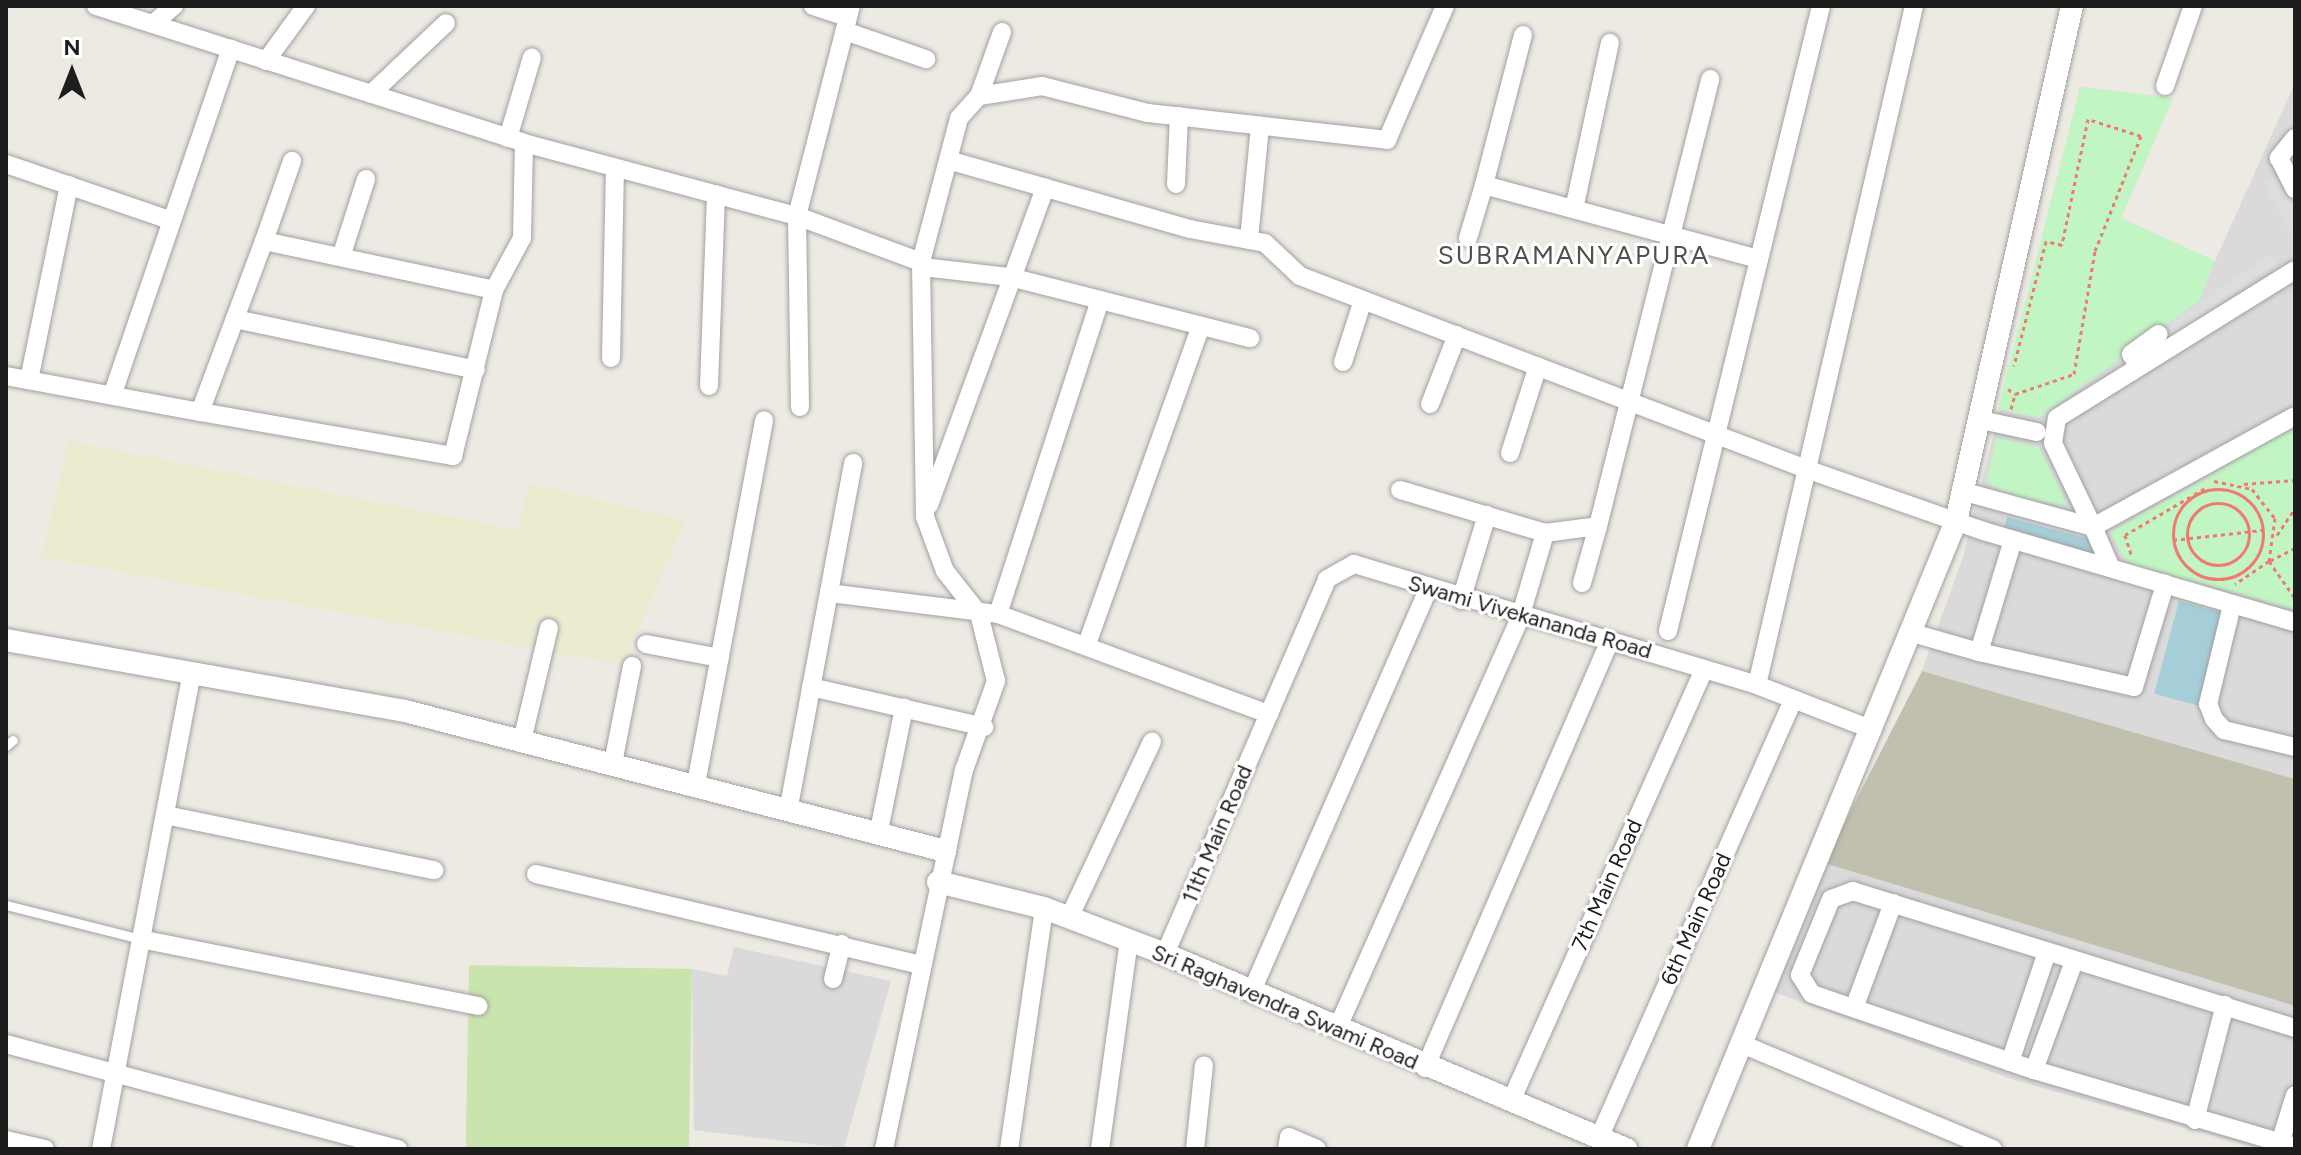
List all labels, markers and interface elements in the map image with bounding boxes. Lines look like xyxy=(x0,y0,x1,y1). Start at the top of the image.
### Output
north arrow xyxy=(32,32,112,112)
text: N xyxy=(63,34,81,61)
district label: SUBRAMANYAPURA xyxy=(1438,240,1710,272)
street label: Swami Vivekananda Road xyxy=(1405,570,1655,664)
street label: 11th Main Road xyxy=(1176,761,1258,907)
street label: 7th Main Road xyxy=(1566,815,1648,955)
street label: 6th Main Road xyxy=(1655,849,1737,989)
street label: Sri Raghavendra Swami Road xyxy=(1148,939,1422,1075)

